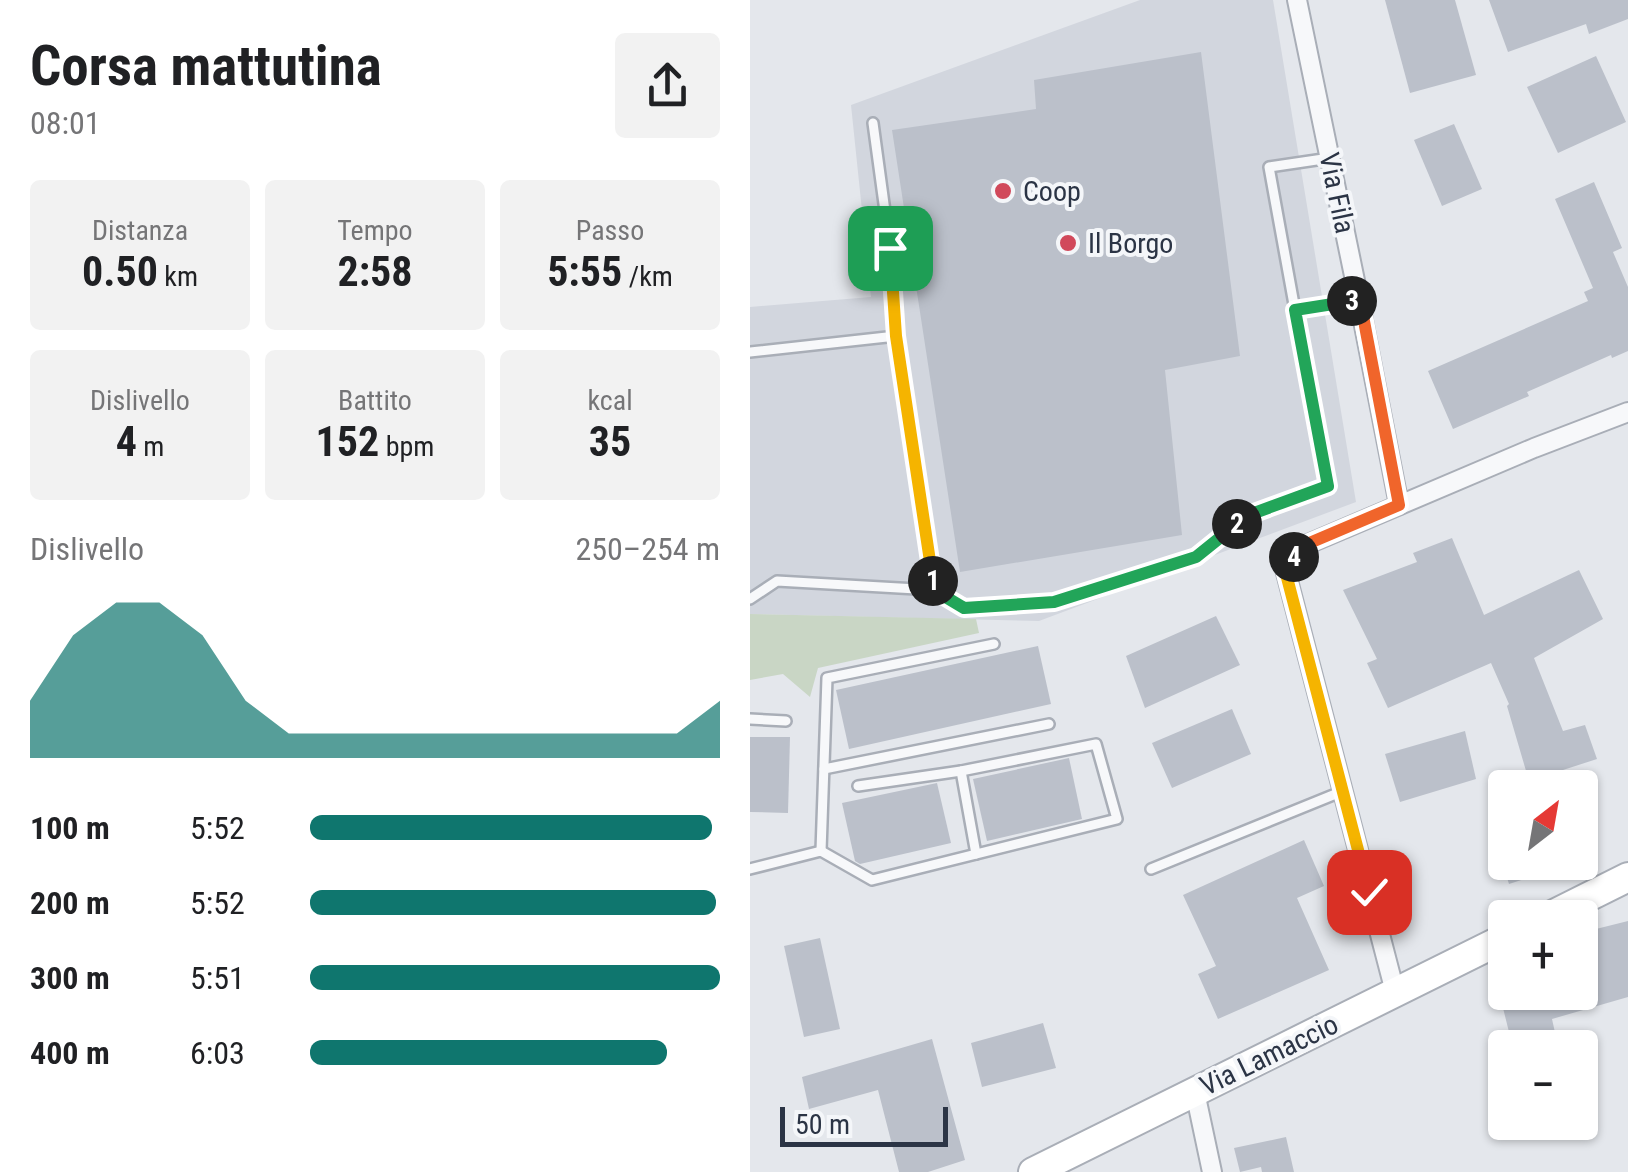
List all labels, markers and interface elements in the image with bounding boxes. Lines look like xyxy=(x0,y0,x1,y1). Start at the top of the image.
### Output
button: share xyxy=(615,33,720,138)
text: Corsa mattutina xyxy=(30,34,382,98)
text: 08:01 xyxy=(30,104,101,142)
street label: Via Fila xyxy=(1312,150,1362,236)
place label: Coop xyxy=(1023,175,1081,208)
marker: Coop xyxy=(992,180,1014,202)
pin xyxy=(848,206,933,291)
text: Distanza xyxy=(92,214,188,247)
text: Tempo xyxy=(337,214,413,247)
text: Passo xyxy=(576,214,644,247)
icon: arrive xyxy=(863,221,918,276)
place label: Il Borgo xyxy=(1088,227,1173,260)
marker: Il Borgo xyxy=(1057,232,1079,254)
text: 0.50 xyxy=(82,247,158,296)
text: 2:58 xyxy=(337,247,413,296)
text: 5:55 xyxy=(547,247,622,296)
text: km xyxy=(158,260,198,293)
text: /km xyxy=(622,260,673,293)
pin: 3 xyxy=(1327,276,1377,326)
text: 3 xyxy=(1345,284,1359,317)
text: Dislivello xyxy=(90,384,190,417)
text: Battito xyxy=(338,384,412,417)
text: kcal xyxy=(587,384,633,417)
text: 4 xyxy=(116,417,137,466)
text: 152 xyxy=(316,417,379,466)
text: 35 xyxy=(589,417,631,466)
text: m xyxy=(137,430,164,463)
text: bpm xyxy=(379,430,434,463)
pin: 2 xyxy=(1212,499,1262,549)
text: 2 xyxy=(1230,507,1244,540)
text: Dislivello xyxy=(30,530,144,568)
text: 250–254 m xyxy=(575,530,720,568)
pin: 4 xyxy=(1269,532,1319,582)
text: 4 xyxy=(1287,540,1301,573)
pin: 1 xyxy=(908,556,958,606)
text: 1 xyxy=(926,564,940,597)
north arrow xyxy=(1488,770,1598,880)
map controls xyxy=(1488,770,1598,1140)
text: 100 m xyxy=(30,809,110,847)
text: 5:52 xyxy=(190,809,245,847)
pin xyxy=(1327,850,1412,935)
icon: check xyxy=(1342,865,1397,920)
text: 200 m xyxy=(30,884,110,922)
text: 5:52 xyxy=(190,884,245,922)
button: + xyxy=(1488,900,1598,1010)
text: 300 m xyxy=(30,959,110,997)
text: 5:51 xyxy=(190,959,245,997)
street label: Via Lamaccio xyxy=(1195,1007,1343,1103)
button: − xyxy=(1488,1030,1598,1140)
text: 400 m xyxy=(30,1034,110,1072)
text: 6:03 xyxy=(190,1034,245,1072)
scale bar xyxy=(780,1102,948,1146)
text: 50 m xyxy=(795,1108,850,1141)

